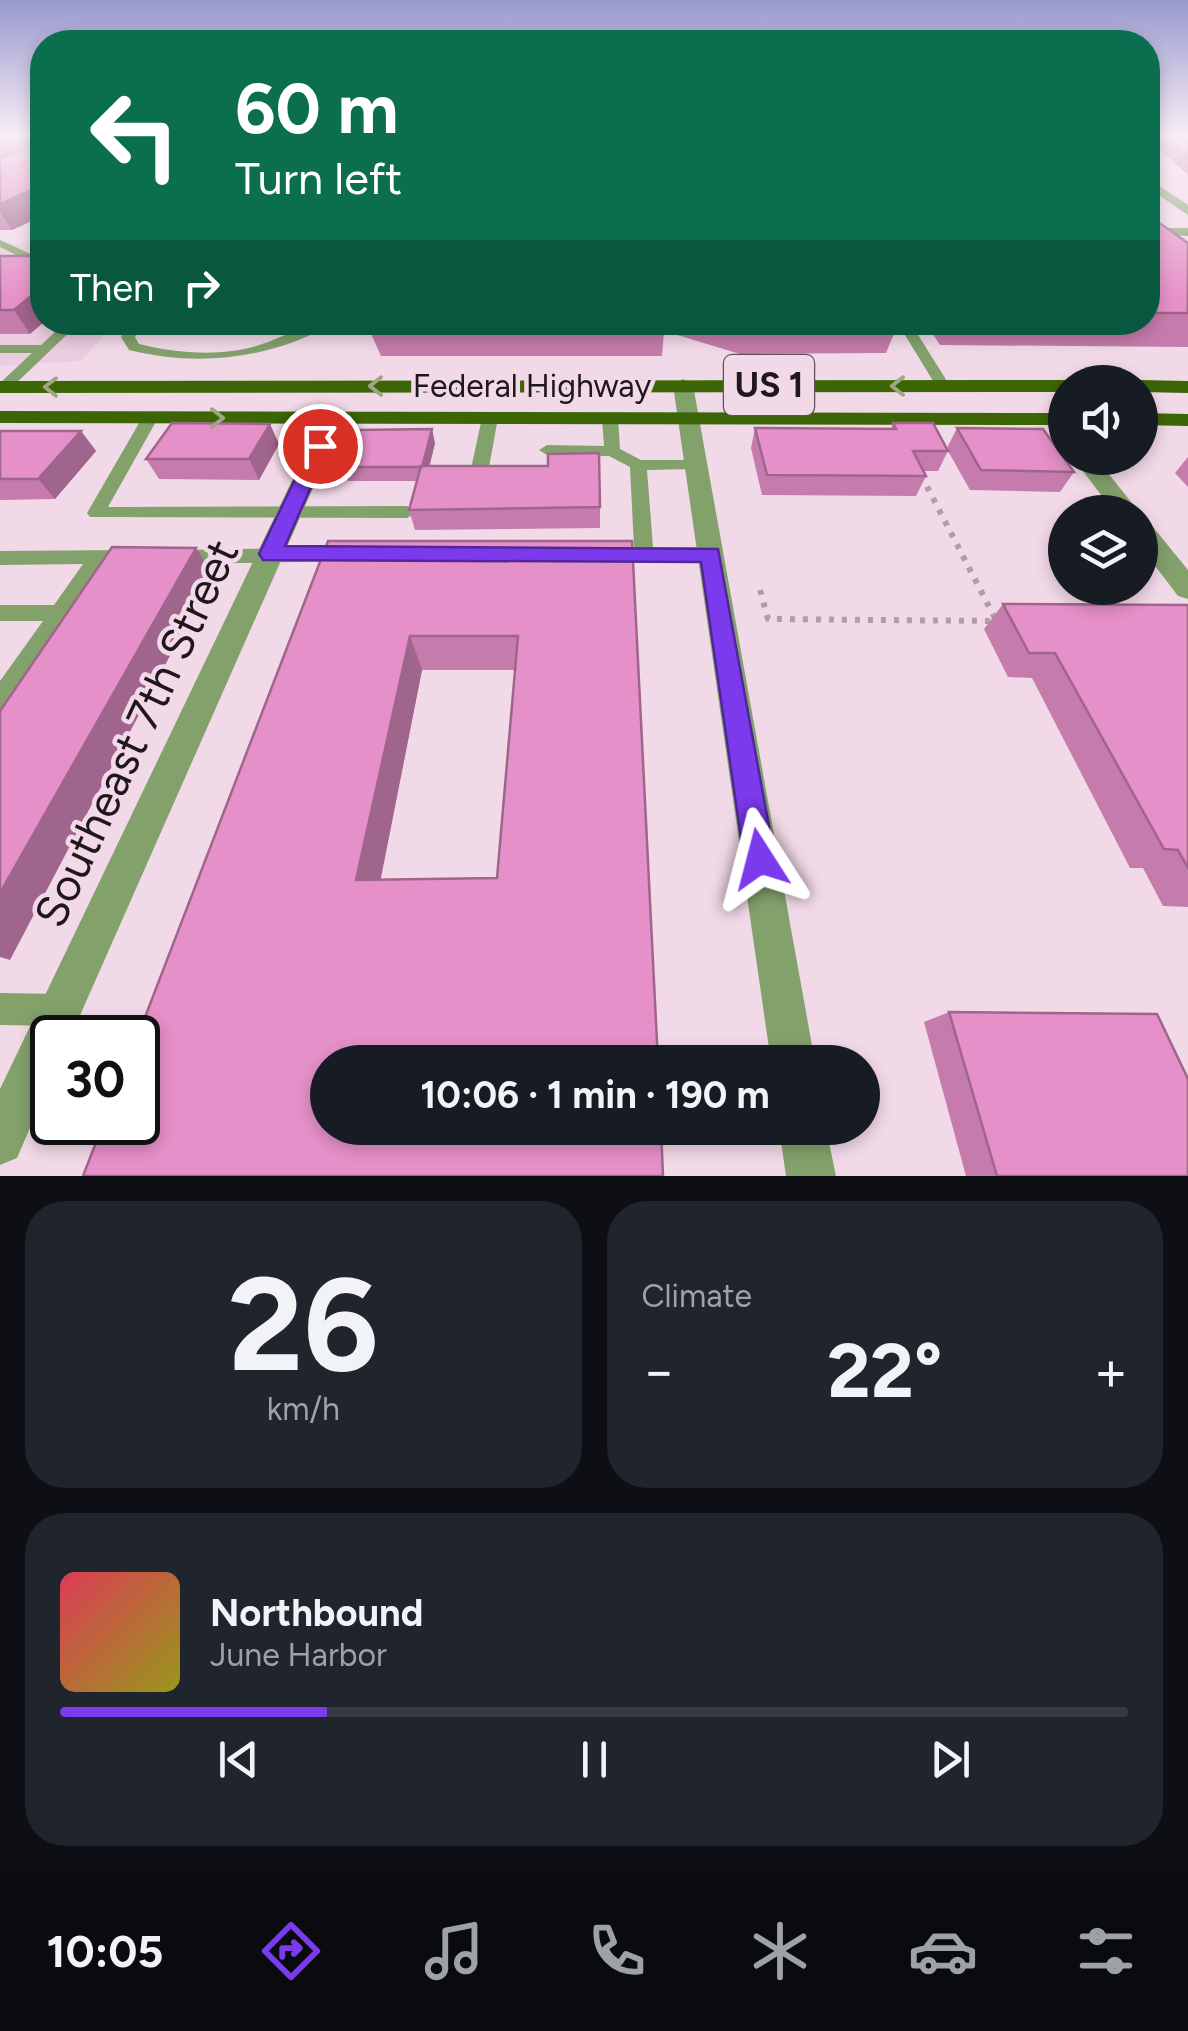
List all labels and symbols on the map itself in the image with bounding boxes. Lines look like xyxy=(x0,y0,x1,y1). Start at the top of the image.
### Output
road number: US 1 xyxy=(724,355,814,415)
street label: Federal Highway xyxy=(413,367,651,405)
one-way arrow xyxy=(368,375,384,397)
one-way arrow xyxy=(889,375,904,397)
one-way arrow xyxy=(43,376,58,398)
pin xyxy=(278,404,363,489)
one-way arrow xyxy=(210,407,226,429)
street label: Southeast 7th Street xyxy=(23,531,249,935)
position arrow xyxy=(708,807,812,911)
speed limit sign: 30 xyxy=(30,1015,160,1145)

